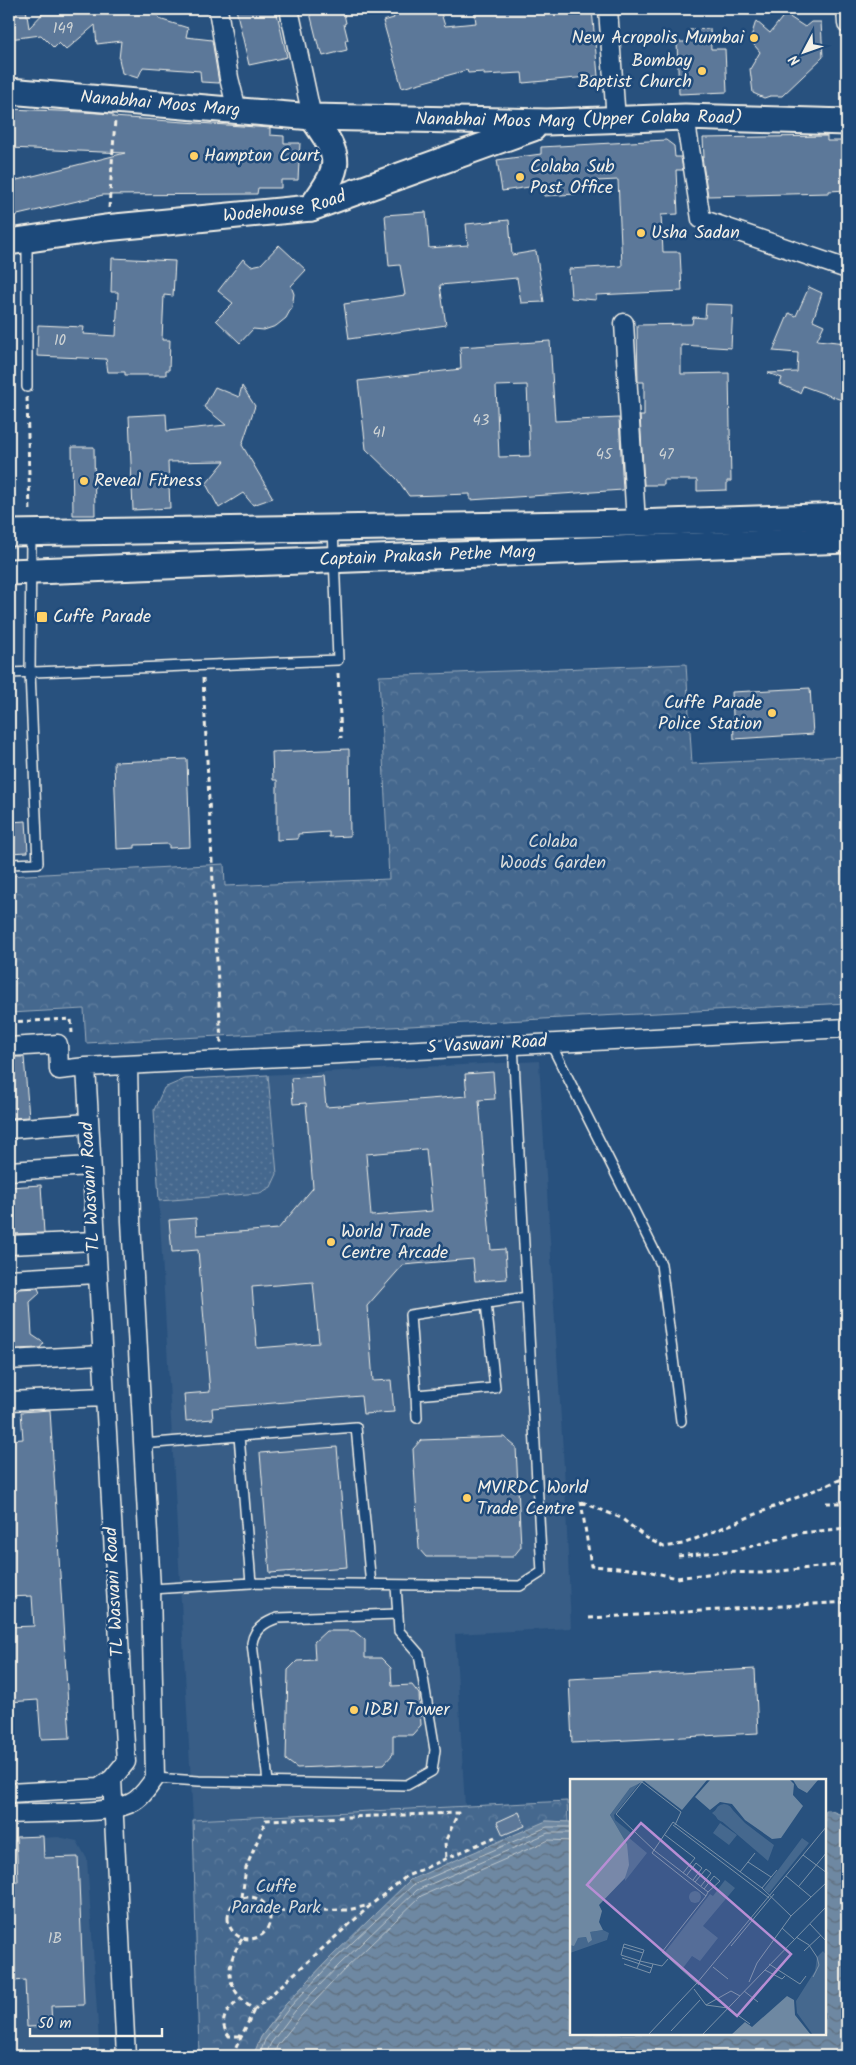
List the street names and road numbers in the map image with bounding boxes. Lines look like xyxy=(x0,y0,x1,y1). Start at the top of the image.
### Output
street label: Nanabhai Moos Marg xyxy=(79,83,242,125)
street label: Nanabhai Moos Marg (Upper Colaba Road) xyxy=(415,102,743,137)
street label: Wodehouse Road xyxy=(222,182,351,231)
street label: Captain Prakash Pethe Marg xyxy=(319,537,537,575)
street label: S Vaswani Road xyxy=(426,1027,549,1063)
street label: TL Wasvani Road xyxy=(73,1120,109,1253)
street label: TL Wasvani Road xyxy=(97,1525,133,1658)

